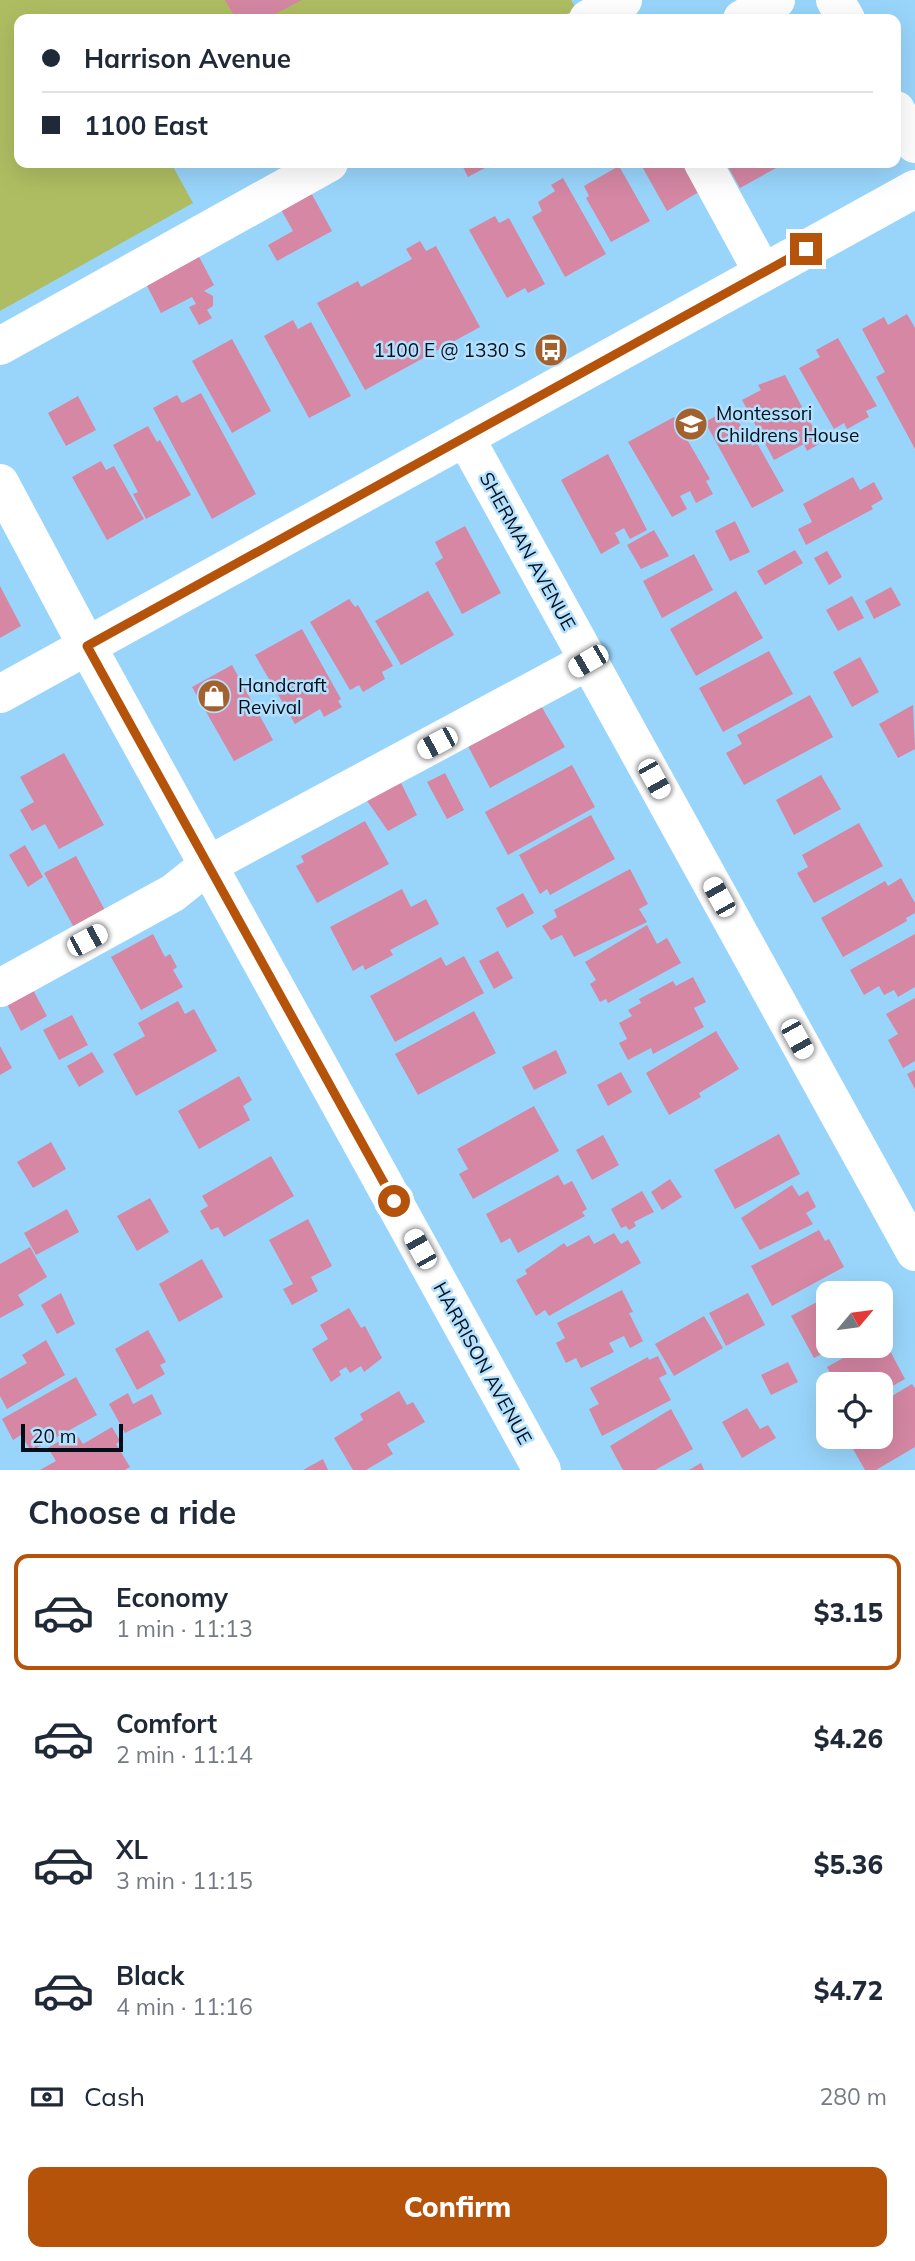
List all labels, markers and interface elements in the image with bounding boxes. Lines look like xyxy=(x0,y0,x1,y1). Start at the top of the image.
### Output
text: Harrison Avenue xyxy=(84,42,291,75)
text: 1100 East xyxy=(84,109,208,142)
route end xyxy=(790,233,822,265)
bus stop icon: 1100 E @ 1330 S xyxy=(532,331,570,369)
place label: 1100 E @ 1330 S xyxy=(374,338,526,362)
place label: Montessori Childrens House xyxy=(716,401,859,447)
school or university icon: Montessori Childrens House xyxy=(672,405,710,443)
street label: SHERMAN AVENUE xyxy=(475,468,581,634)
car xyxy=(565,641,612,681)
place label: Handcraft Revival xyxy=(238,673,327,719)
shop icon: Handcraft Revival xyxy=(195,677,233,715)
car xyxy=(414,724,461,762)
car xyxy=(635,756,674,802)
car xyxy=(700,874,739,920)
car xyxy=(64,921,111,959)
car xyxy=(778,1016,817,1062)
route start xyxy=(378,1185,410,1217)
car xyxy=(401,1226,440,1272)
street label: HARRISON AVENUE xyxy=(428,1278,538,1448)
north arrow xyxy=(816,1281,892,1358)
map controls xyxy=(816,1281,893,1449)
button: locate xyxy=(816,1372,893,1449)
scale bar xyxy=(21,1421,122,1453)
text: 20 m xyxy=(32,1424,76,1448)
text: Choose a ride xyxy=(28,1492,236,1532)
icon: car xyxy=(32,1581,95,1644)
text: Economy xyxy=(116,1581,228,1614)
text: $3.15 xyxy=(814,1596,883,1629)
text: 1 min · 11:13 xyxy=(116,1614,253,1643)
icon: car xyxy=(32,1707,95,1770)
text: Comfort xyxy=(116,1707,217,1740)
text: $4.26 xyxy=(814,1722,883,1755)
text: 2 min · 11:14 xyxy=(116,1740,253,1769)
icon: car xyxy=(32,1833,95,1896)
text: XL xyxy=(116,1833,148,1866)
text: $5.36 xyxy=(814,1848,883,1881)
text: 3 min · 11:15 xyxy=(116,1866,253,1895)
icon: car xyxy=(32,1959,95,2022)
text: Black xyxy=(116,1959,184,1992)
text: $4.72 xyxy=(814,1974,883,2007)
text: 4 min · 11:16 xyxy=(116,1992,253,2021)
icon: cash xyxy=(28,2078,66,2116)
text: Cash xyxy=(84,2080,145,2113)
text: 280 m xyxy=(819,2082,887,2111)
button: Confirm xyxy=(28,2167,887,2247)

